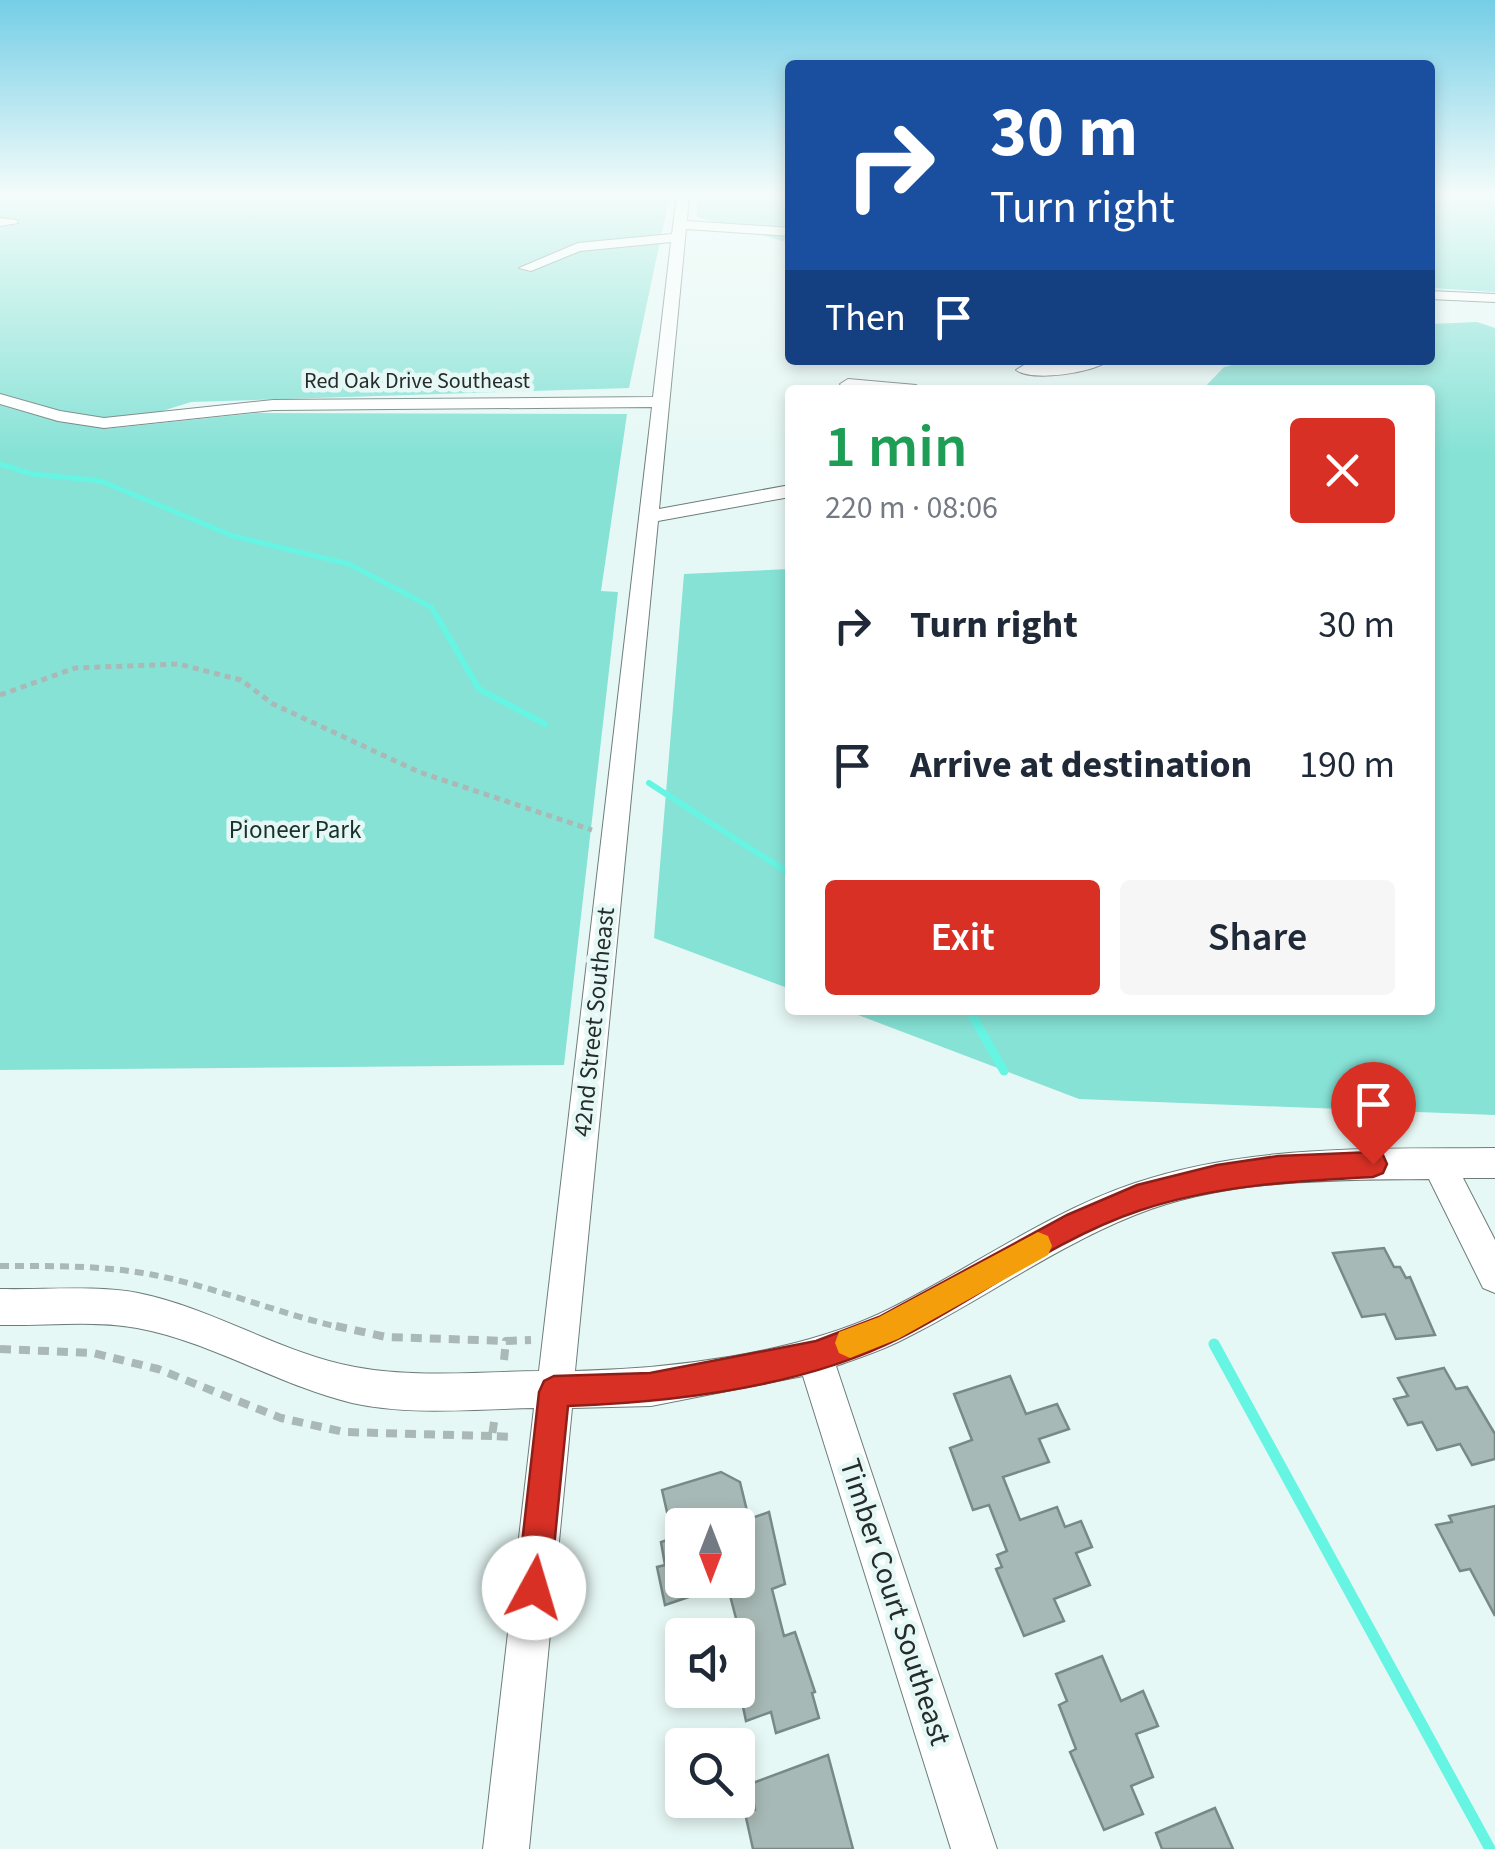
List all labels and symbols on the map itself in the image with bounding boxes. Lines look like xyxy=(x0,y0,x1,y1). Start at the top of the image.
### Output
street label: Red Oak Drive Southeast xyxy=(304,365,530,397)
park label: Pioneer Park xyxy=(229,812,362,848)
street label: 42nd Street Southeast xyxy=(564,905,624,1139)
pin xyxy=(1331,1062,1416,1165)
street label: Timber Court Southeast xyxy=(828,1453,962,1751)
north arrow xyxy=(665,1508,755,1598)
position arrow xyxy=(482,1536,586,1640)

